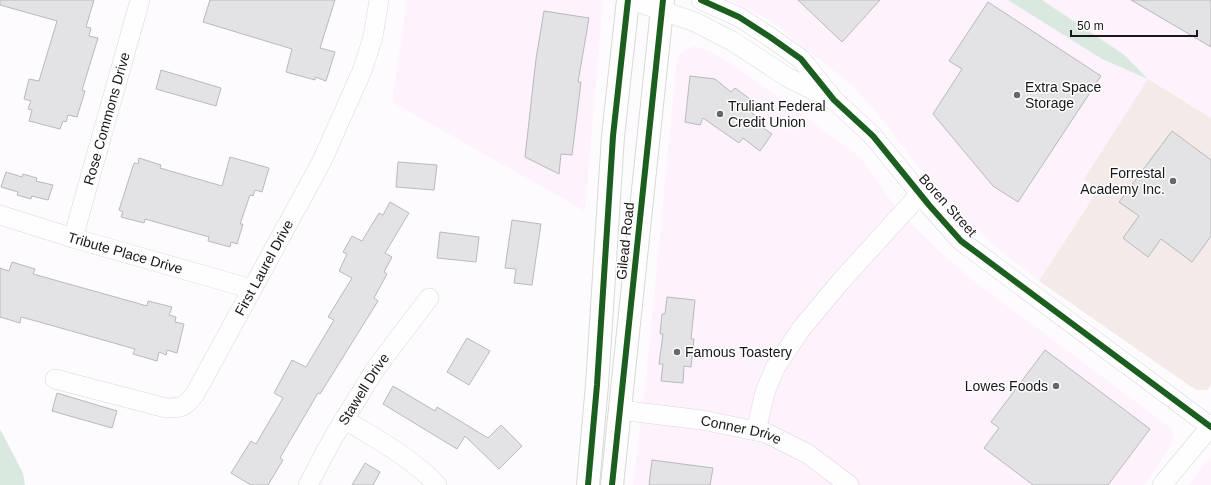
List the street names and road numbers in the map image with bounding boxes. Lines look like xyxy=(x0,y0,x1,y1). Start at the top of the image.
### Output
street label: Rose Commons Drive xyxy=(80,50,133,187)
street label: Boren Street xyxy=(916,170,980,240)
street label: Gilead Road xyxy=(613,201,637,281)
street label: First Laurel Drive xyxy=(231,217,297,318)
street label: Tribute Place Drive xyxy=(66,229,185,277)
street label: Stawell Drive xyxy=(335,350,392,428)
street label: Conner Drive xyxy=(700,412,784,448)

